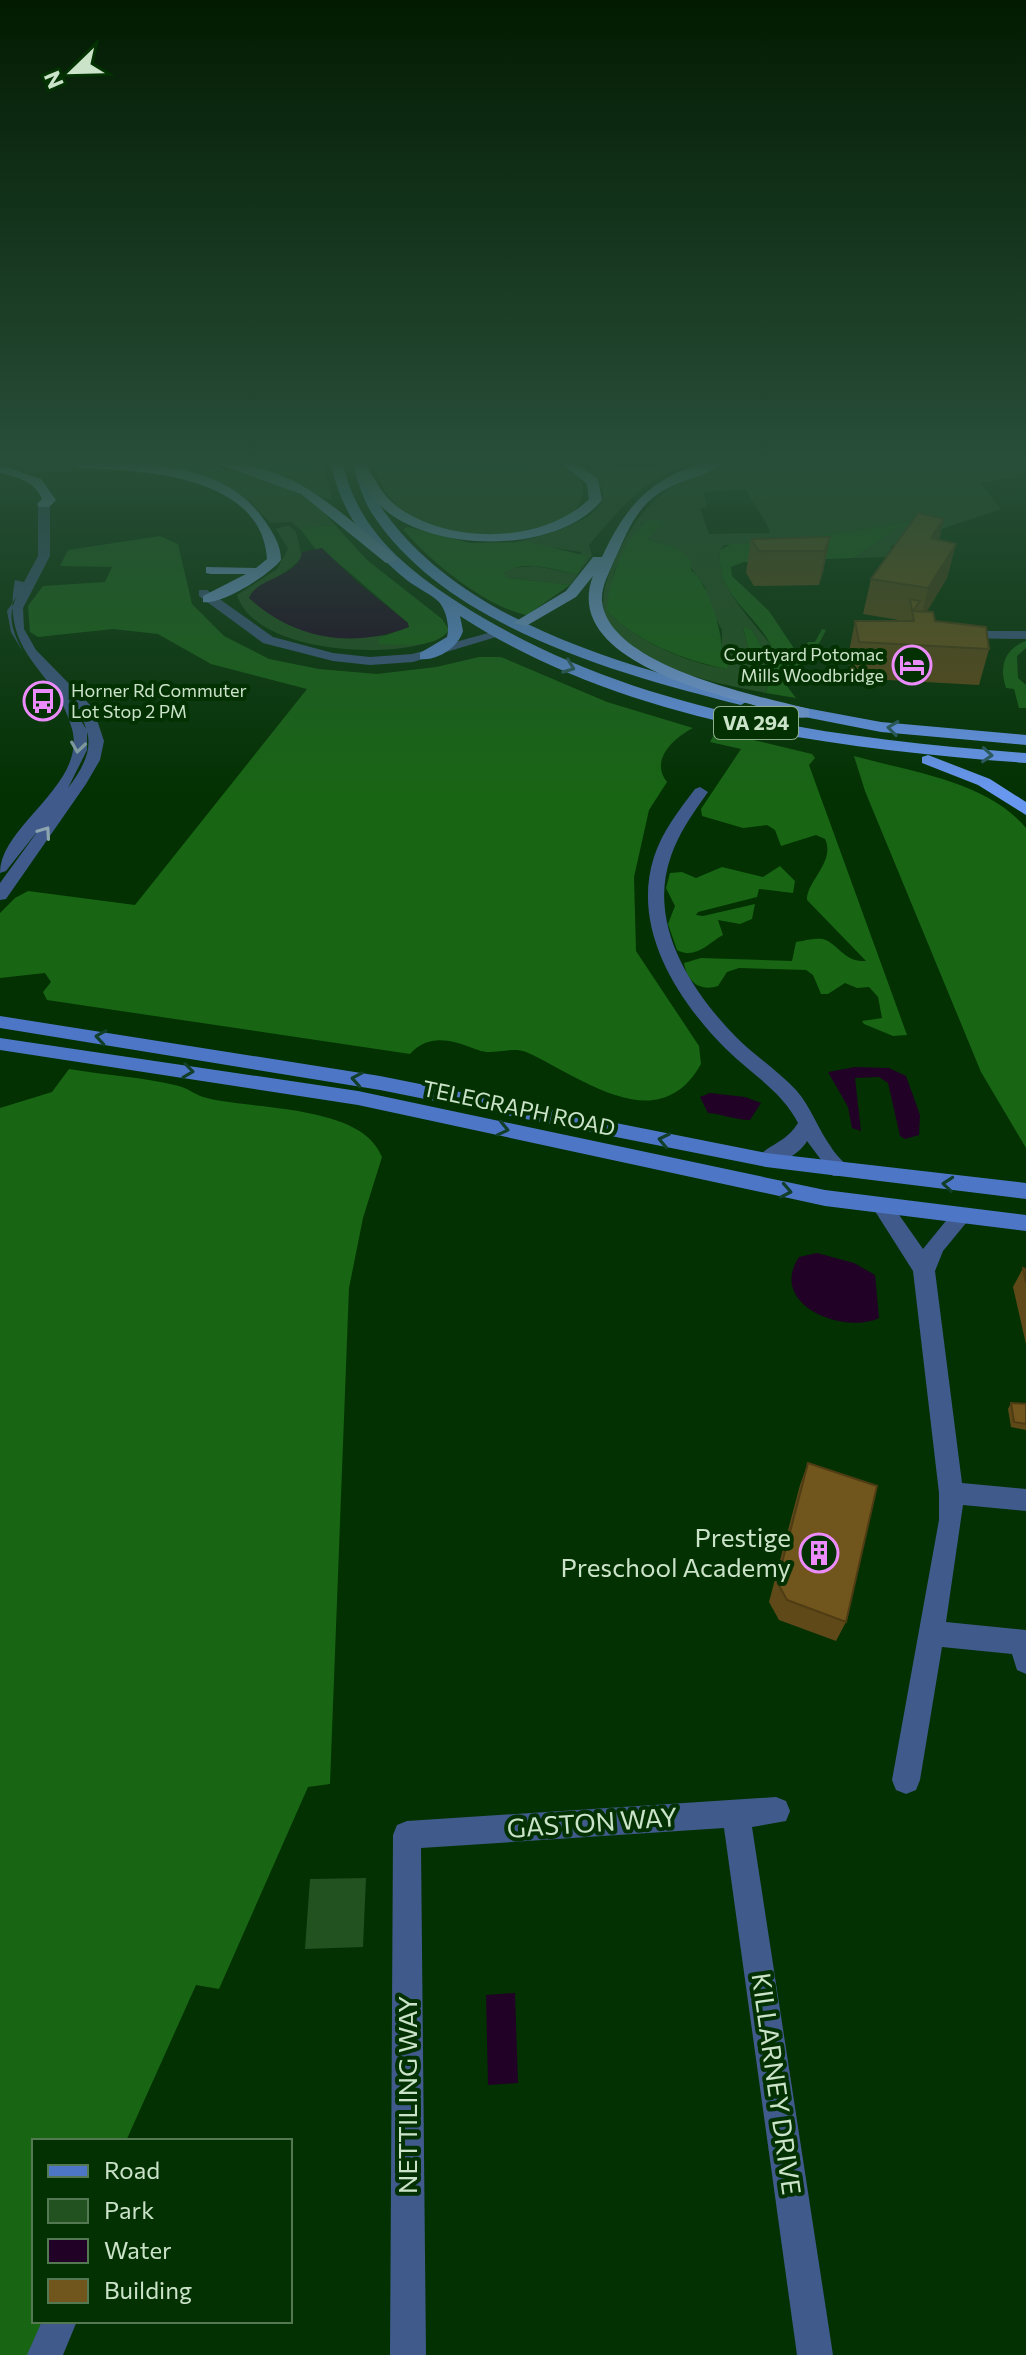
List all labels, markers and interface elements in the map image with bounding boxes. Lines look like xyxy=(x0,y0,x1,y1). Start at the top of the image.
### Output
north arrow xyxy=(32,32,112,112)
text: N xyxy=(37,67,69,93)
place label: Courtyard Potomac Mills Woodbridge xyxy=(723,643,884,686)
hotel icon: Courtyard Potomac Mills Woodbridge xyxy=(891,644,933,686)
one-way arrow xyxy=(562,657,576,674)
place label: Horner Rd Commuter Lot Stop 2 PM xyxy=(71,679,247,722)
bus stop icon: Horner Rd Commuter Lot Stop 2 PM xyxy=(22,680,64,722)
road number: VA 294 xyxy=(714,707,798,739)
one-way arrow xyxy=(886,720,899,737)
one-way arrow xyxy=(70,740,87,754)
one-way arrow xyxy=(981,746,994,763)
one-way arrow xyxy=(35,826,50,840)
one-way arrow xyxy=(94,1029,108,1046)
one-way arrow xyxy=(181,1062,195,1079)
one-way arrow xyxy=(351,1071,364,1088)
street label: TELEGRAPH ROAD xyxy=(420,1074,618,1141)
one-way arrow xyxy=(496,1120,510,1137)
one-way arrow xyxy=(658,1132,671,1149)
one-way arrow xyxy=(941,1175,954,1192)
one-way arrow xyxy=(779,1182,793,1199)
place label: Prestige Preschool Academy xyxy=(560,1521,791,1582)
building icon: Prestige Preschool Academy xyxy=(798,1532,840,1574)
street label: GASTON WAY xyxy=(506,1800,678,1843)
street label: KILLARNEY DRIVE xyxy=(747,1971,808,2197)
street label: NETTILING WAY xyxy=(391,1996,422,2194)
legend xyxy=(32,2139,292,2323)
text: Road xyxy=(104,2155,160,2184)
text: Park xyxy=(104,2195,154,2224)
text: Water xyxy=(104,2235,172,2264)
text: Building xyxy=(104,2275,192,2304)

